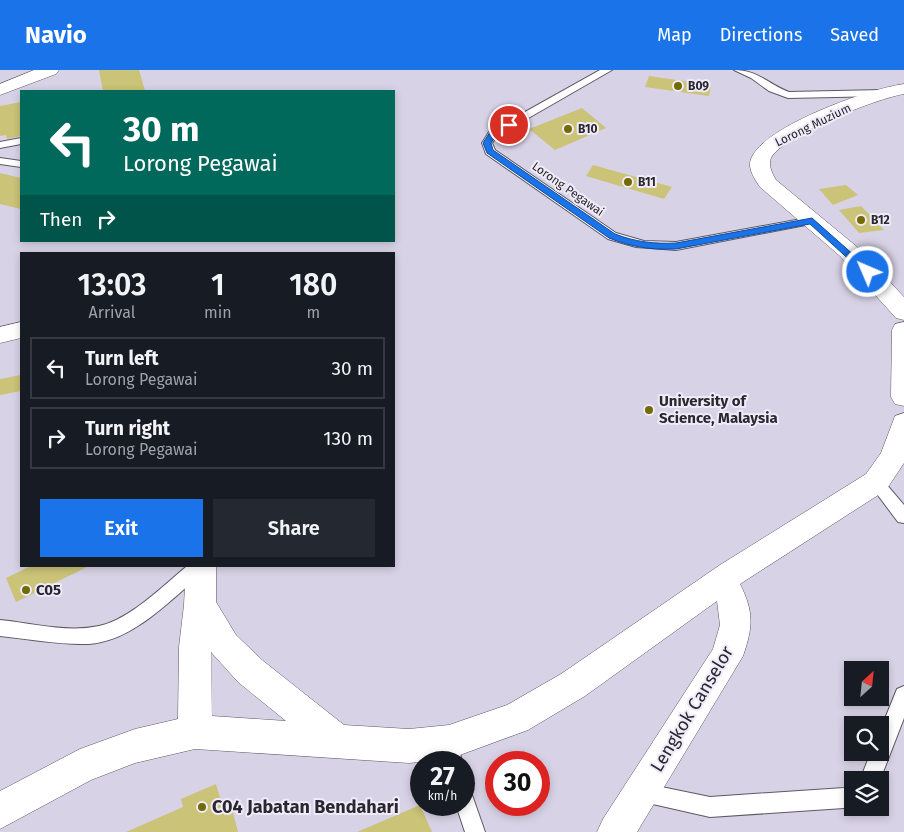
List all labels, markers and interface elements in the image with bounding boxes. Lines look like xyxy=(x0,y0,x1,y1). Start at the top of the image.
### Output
text: Navio xyxy=(25,21,87,49)
text: Map xyxy=(657,24,692,46)
text: Directions xyxy=(720,24,802,46)
text: Saved xyxy=(830,24,879,46)
place label: B09 xyxy=(688,79,709,93)
marker: B09 xyxy=(672,80,684,92)
street label: Lorong Muzium xyxy=(773,101,853,149)
pin xyxy=(488,104,530,146)
text: 30 m xyxy=(123,108,200,150)
icon: left xyxy=(40,110,105,175)
icon: arrive xyxy=(495,111,523,139)
place label: B10 xyxy=(578,122,598,136)
marker: B10 xyxy=(562,123,574,135)
text: Lorong Pegawai xyxy=(123,150,278,177)
street label: Lorong Pegawai xyxy=(529,159,607,219)
place label: B11 xyxy=(638,175,656,189)
marker: B11 xyxy=(622,176,634,188)
icon: right xyxy=(92,205,120,233)
text: Then xyxy=(40,208,82,231)
place label: B12 xyxy=(871,213,890,227)
marker: B12 xyxy=(855,214,867,226)
position arrow xyxy=(841,245,893,297)
text: 13:03 xyxy=(78,267,146,303)
text: 1 xyxy=(211,267,225,303)
text: 180 xyxy=(289,267,337,303)
text: Arrival xyxy=(89,303,135,322)
text: min xyxy=(204,303,232,322)
text: m xyxy=(306,303,320,322)
text: Turn left xyxy=(85,347,159,370)
icon: left xyxy=(42,354,70,382)
text: 30 m xyxy=(332,357,373,380)
text: Lorong Pegawai xyxy=(85,370,198,389)
place label: University of Science, Malaysia xyxy=(659,392,778,427)
marker: University of Science, Malaysia xyxy=(643,404,655,416)
text: Turn right xyxy=(85,417,170,440)
icon: right xyxy=(42,424,70,452)
text: 130 m xyxy=(323,427,373,450)
text: Lorong Pegawai xyxy=(85,440,198,459)
button: Exit xyxy=(40,499,203,557)
button: Share xyxy=(213,499,375,557)
place label: C05 xyxy=(36,581,61,599)
marker: C05 xyxy=(20,584,32,596)
street label: Lengkok Canselor xyxy=(646,642,738,776)
north arrow xyxy=(844,661,889,706)
map controls xyxy=(844,661,889,816)
button: search xyxy=(844,716,889,761)
speed limit sign: 30 xyxy=(485,751,550,816)
text: 27 xyxy=(430,762,455,792)
button: layers xyxy=(844,771,889,816)
text: km/h xyxy=(428,789,457,803)
place label: C04 Jabatan Bendahari xyxy=(212,796,399,818)
marker: C04 Jabatan Bendahari xyxy=(196,801,208,813)

